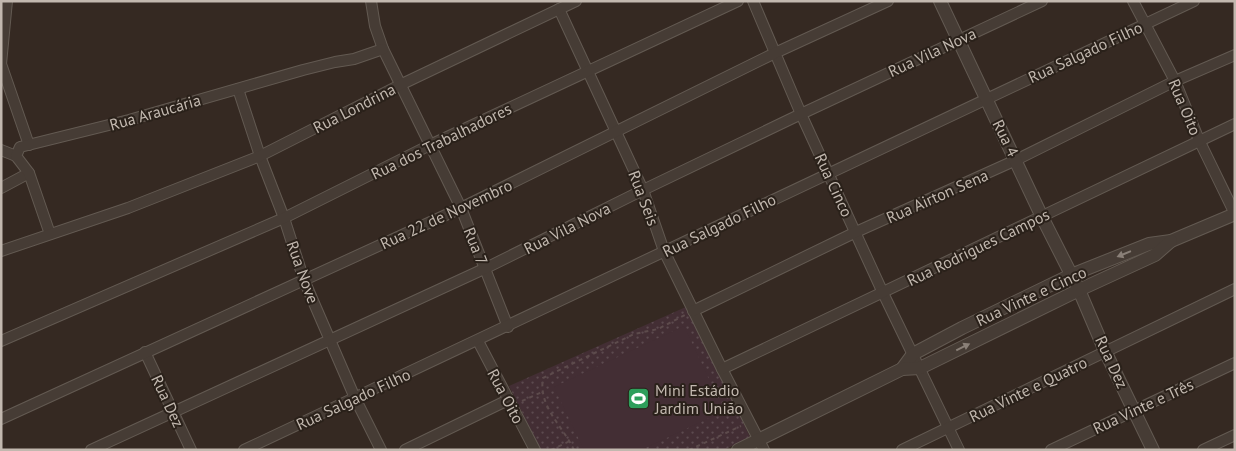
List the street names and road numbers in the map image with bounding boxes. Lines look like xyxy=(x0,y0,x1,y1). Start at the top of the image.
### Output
street label: Rua Salgado Filho xyxy=(1025,17,1145,87)
street label: Rua Vila Nova xyxy=(885,23,979,81)
street label: Rua Oito xyxy=(1164,76,1206,138)
street label: Rua Londrina xyxy=(309,79,399,137)
street label: Rua Araucária xyxy=(107,89,203,135)
street label: Rua dos Trabalhadores xyxy=(367,98,515,184)
street label: Rua 4 xyxy=(988,116,1024,160)
street label: Rua Cinco xyxy=(811,150,857,220)
street label: Rua Airton Sena xyxy=(883,165,991,227)
street label: Rua Seis xyxy=(624,167,664,229)
street label: Rua 22 de Novembro xyxy=(377,175,515,253)
street label: Rua Salgado Filho xyxy=(659,189,779,261)
street label: Rua Vila Nova xyxy=(520,198,614,258)
street label: Rua Rodrigues Campos xyxy=(904,204,1053,290)
street label: Rua 7 xyxy=(459,224,493,268)
street label: Rua Nove xyxy=(282,238,324,306)
street label: Rua Vinte e Cinco xyxy=(973,262,1089,330)
street label: Rua Dez xyxy=(1091,333,1133,391)
street label: Rua Vinte e Quatro xyxy=(966,352,1090,426)
street label: Rua Salgado Filho xyxy=(293,364,413,434)
street label: Rua Oito xyxy=(483,365,529,427)
street label: Rua Dez xyxy=(147,372,189,430)
street label: Rua Vinte e Três xyxy=(1089,374,1197,438)

